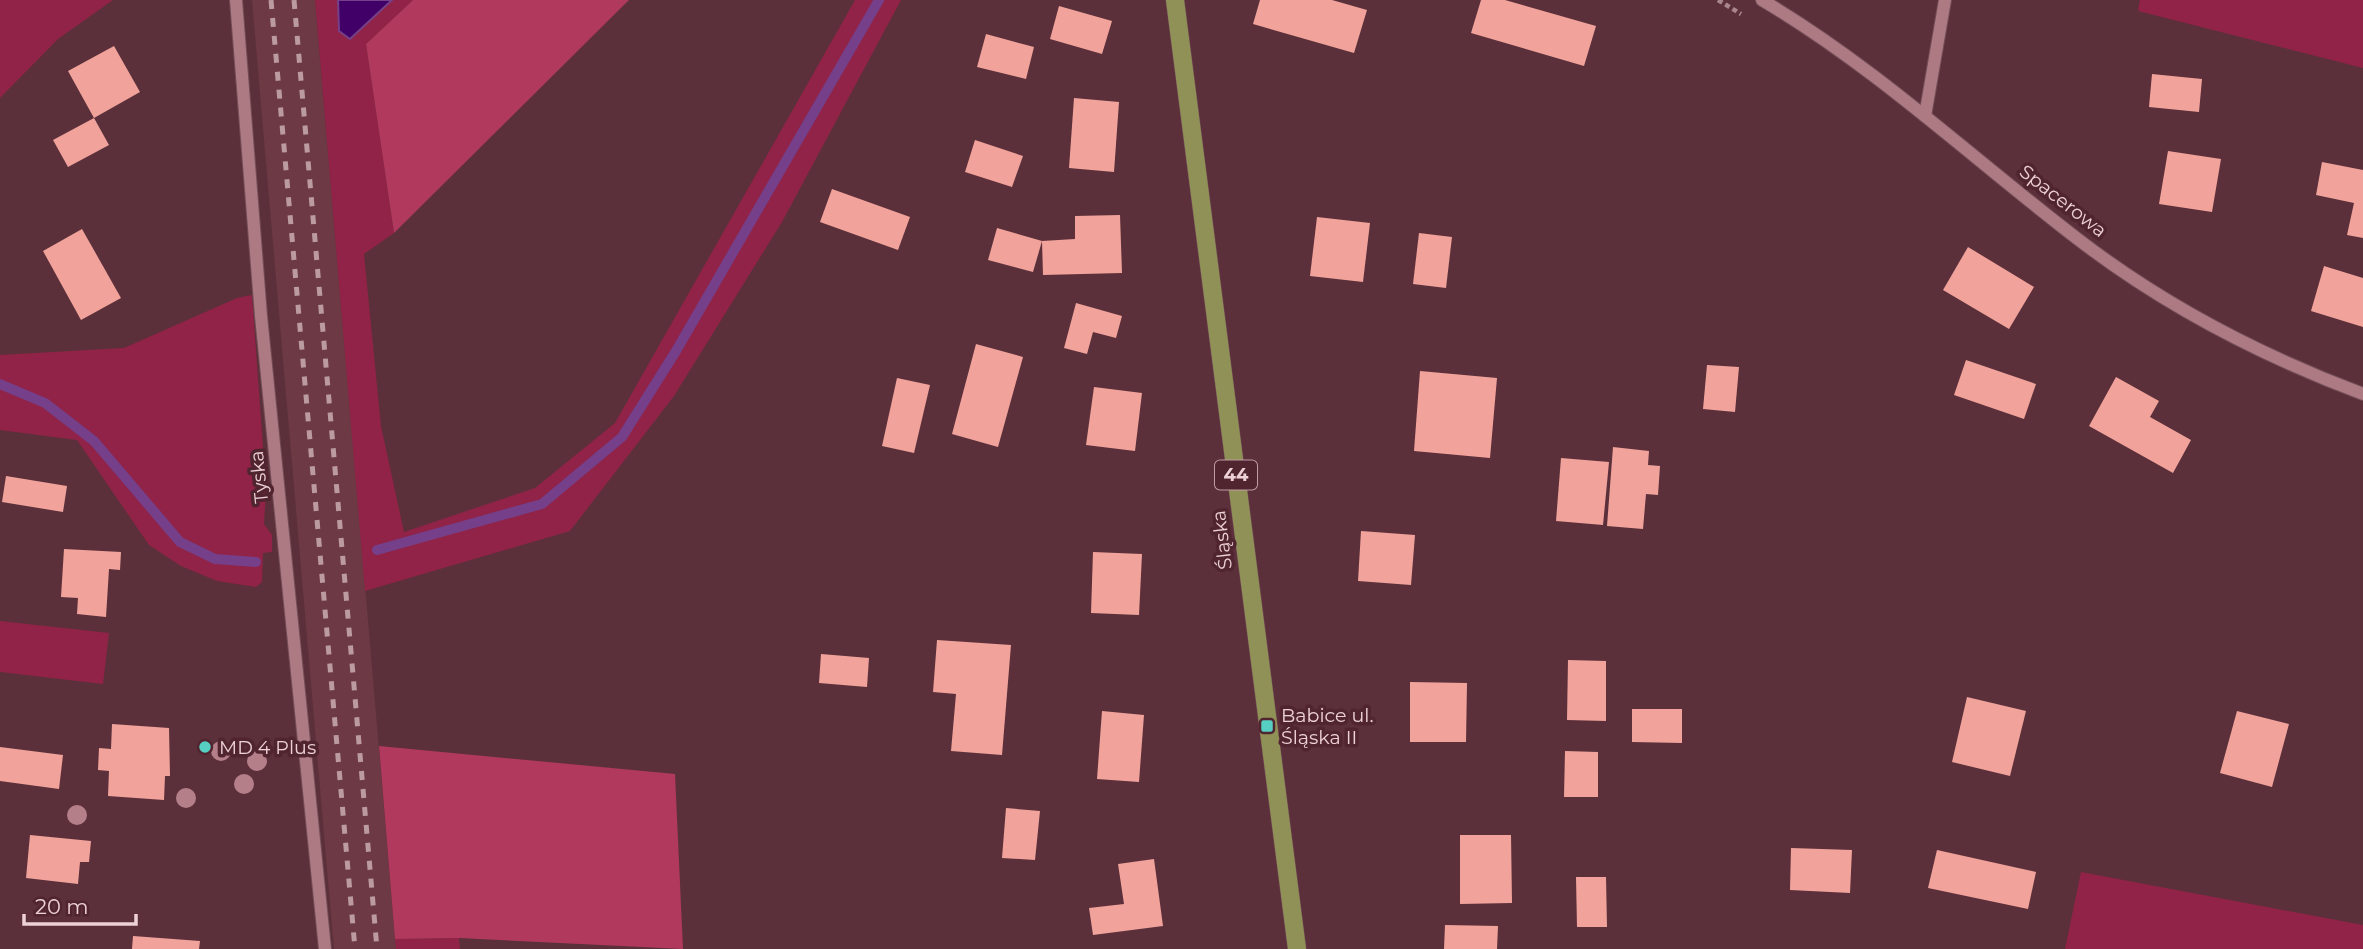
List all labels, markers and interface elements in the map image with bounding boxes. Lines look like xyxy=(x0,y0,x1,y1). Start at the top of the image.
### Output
street label: Spacerowa xyxy=(2015,160,2111,242)
street label: Tyska xyxy=(245,450,273,504)
road number: 44 xyxy=(1215,461,1257,490)
street label: Śląska xyxy=(1207,509,1237,571)
place label: Babice ul. Śląska II xyxy=(1281,704,1373,749)
marker: Babice ul. Śląska II xyxy=(1259,718,1275,734)
place label: MD 4 Plus xyxy=(219,736,316,759)
marker: MD 4 Plus xyxy=(197,739,213,755)
scale bar xyxy=(24,883,136,927)
text: 20 m xyxy=(35,894,89,919)

